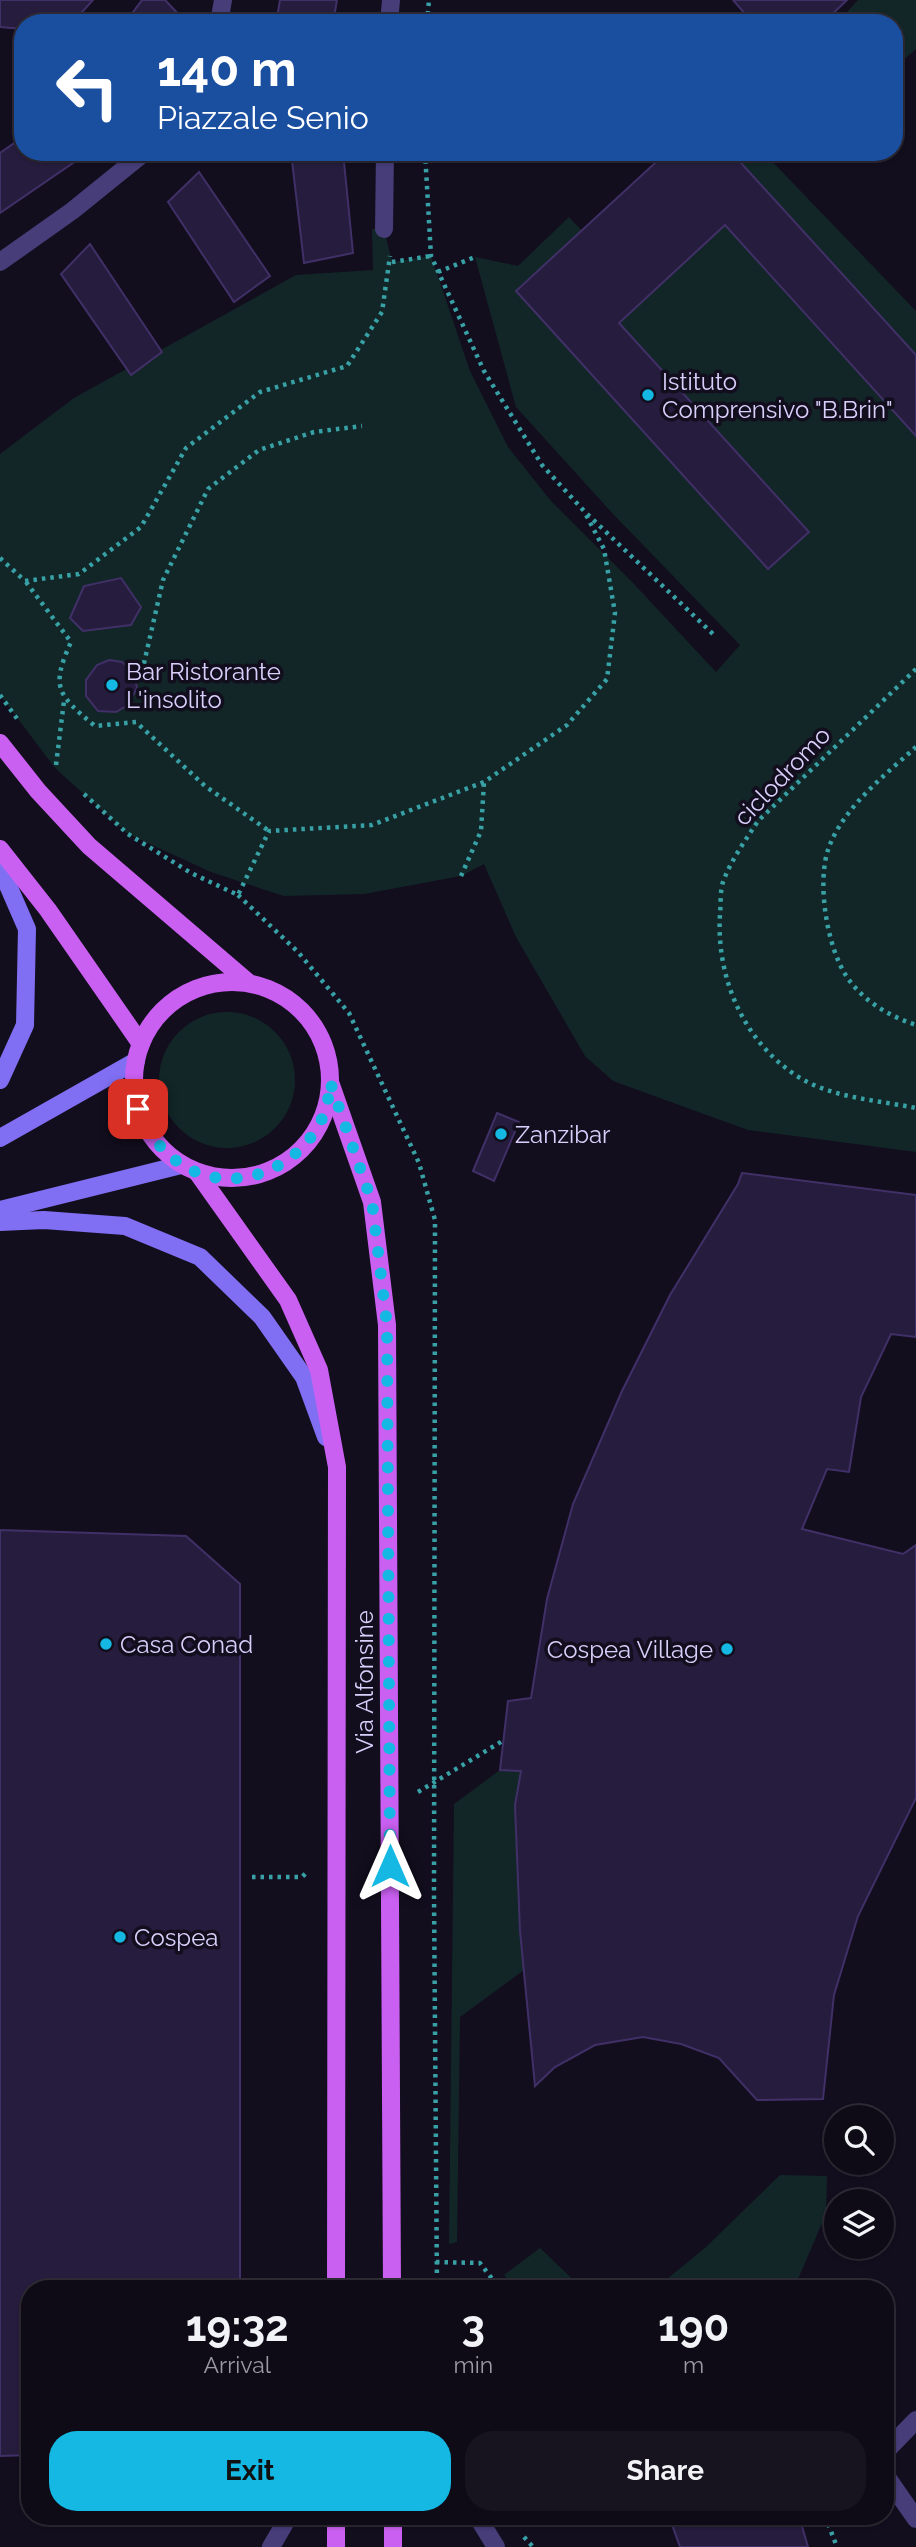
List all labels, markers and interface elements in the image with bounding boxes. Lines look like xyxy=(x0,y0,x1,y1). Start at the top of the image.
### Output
text: 140 m xyxy=(157,40,297,97)
icon: left xyxy=(42,42,133,133)
text: Piazzale Senio xyxy=(157,99,369,136)
place label: Istituto Comprensivo "B.Brin" xyxy=(662,367,893,424)
marker: Istituto Comprensivo "B.Brin" xyxy=(640,387,656,403)
place label: Bar Ristorante L'insolito xyxy=(126,657,281,714)
marker: Bar Ristorante L'insolito xyxy=(104,677,120,693)
street label: ciclodromo xyxy=(728,721,836,831)
pin xyxy=(108,1079,168,1139)
icon: arrive xyxy=(119,1090,157,1128)
place label: Zanzibar xyxy=(515,1120,611,1149)
marker: Zanzibar xyxy=(493,1126,509,1142)
street label: Via Alfonsine xyxy=(350,1610,379,1754)
place label: Casa Conad xyxy=(120,1630,253,1659)
place label: Cospea Village xyxy=(547,1635,713,1664)
marker: Casa Conad xyxy=(98,1636,114,1652)
marker: Cospea Village xyxy=(719,1641,735,1657)
position arrow xyxy=(353,1829,427,1903)
place label: Cospea xyxy=(134,1923,218,1952)
marker: Cospea xyxy=(112,1929,128,1945)
map controls xyxy=(824,2105,894,2259)
button: search xyxy=(824,2105,894,2175)
button: layers xyxy=(824,2189,894,2259)
text: 19:32 xyxy=(186,2302,289,2351)
text: 3 xyxy=(462,2302,485,2351)
text: 190 xyxy=(658,2302,729,2351)
text: Arrival xyxy=(204,2351,271,2378)
text: min xyxy=(454,2351,493,2378)
text: m xyxy=(683,2351,704,2378)
button: Exit xyxy=(49,2431,451,2511)
button: Share xyxy=(465,2431,866,2511)

